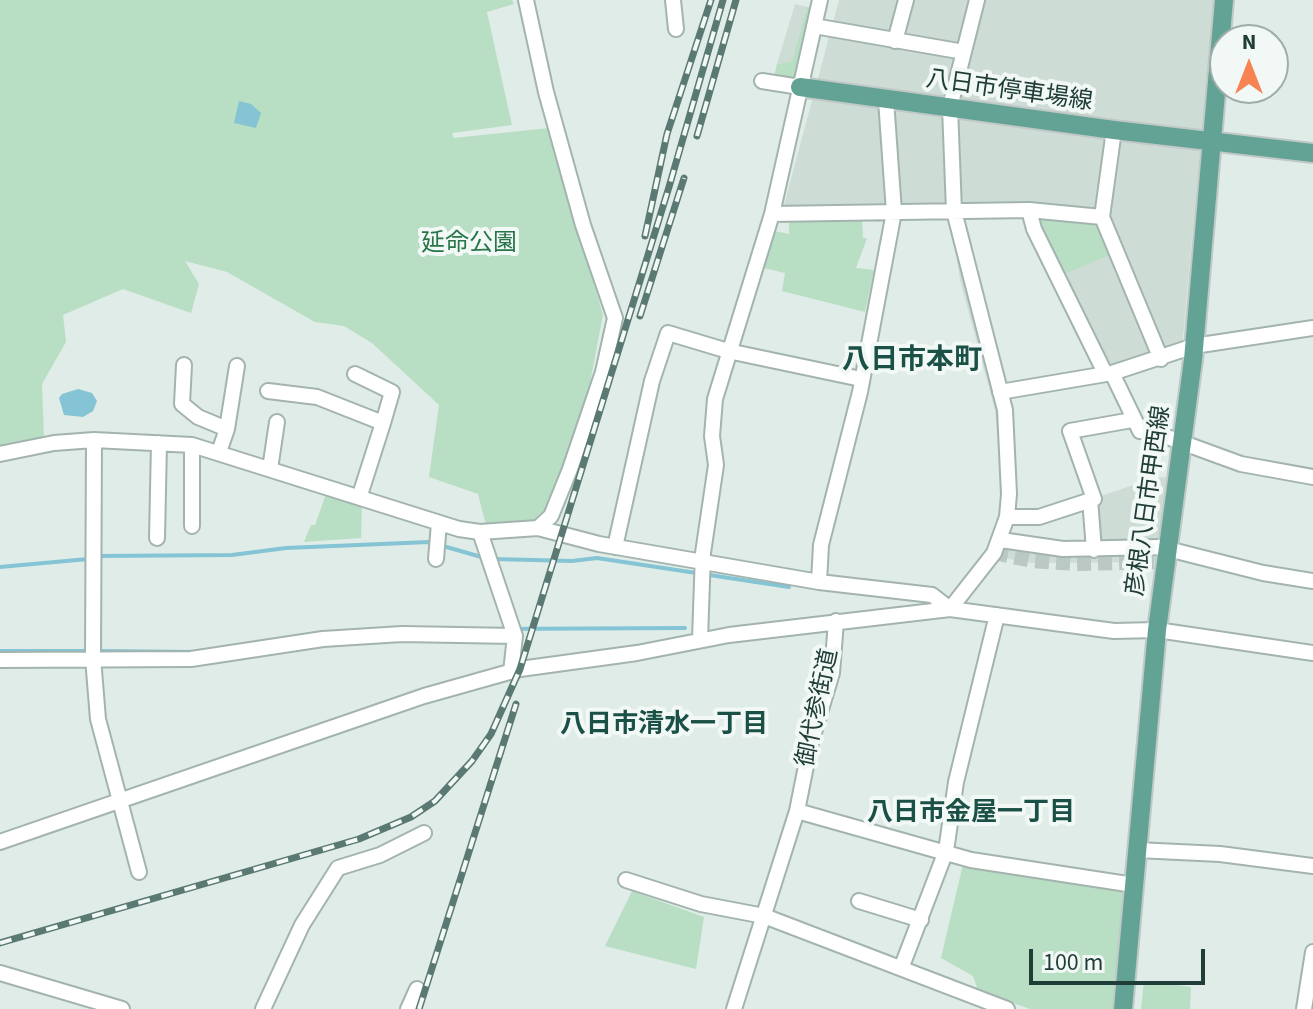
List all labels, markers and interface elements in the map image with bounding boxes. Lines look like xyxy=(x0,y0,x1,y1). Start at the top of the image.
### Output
north arrow xyxy=(1209,24,1289,104)
text: N xyxy=(1242,26,1256,58)
street label: 八日市停車場線 xyxy=(924,66,1094,118)
park label: 延命公園 xyxy=(421,231,517,259)
district label: 八日市本町 xyxy=(842,345,982,379)
street label: 彦根八日市甲西線 xyxy=(1122,404,1178,598)
street label: 御代参街道 xyxy=(792,646,846,770)
district label: 八日市清水一丁目 xyxy=(560,710,768,742)
district label: 八日市金屋一丁目 xyxy=(867,798,1075,830)
scale bar xyxy=(1033,933,1209,983)
text: 100 m xyxy=(1043,945,1103,980)

